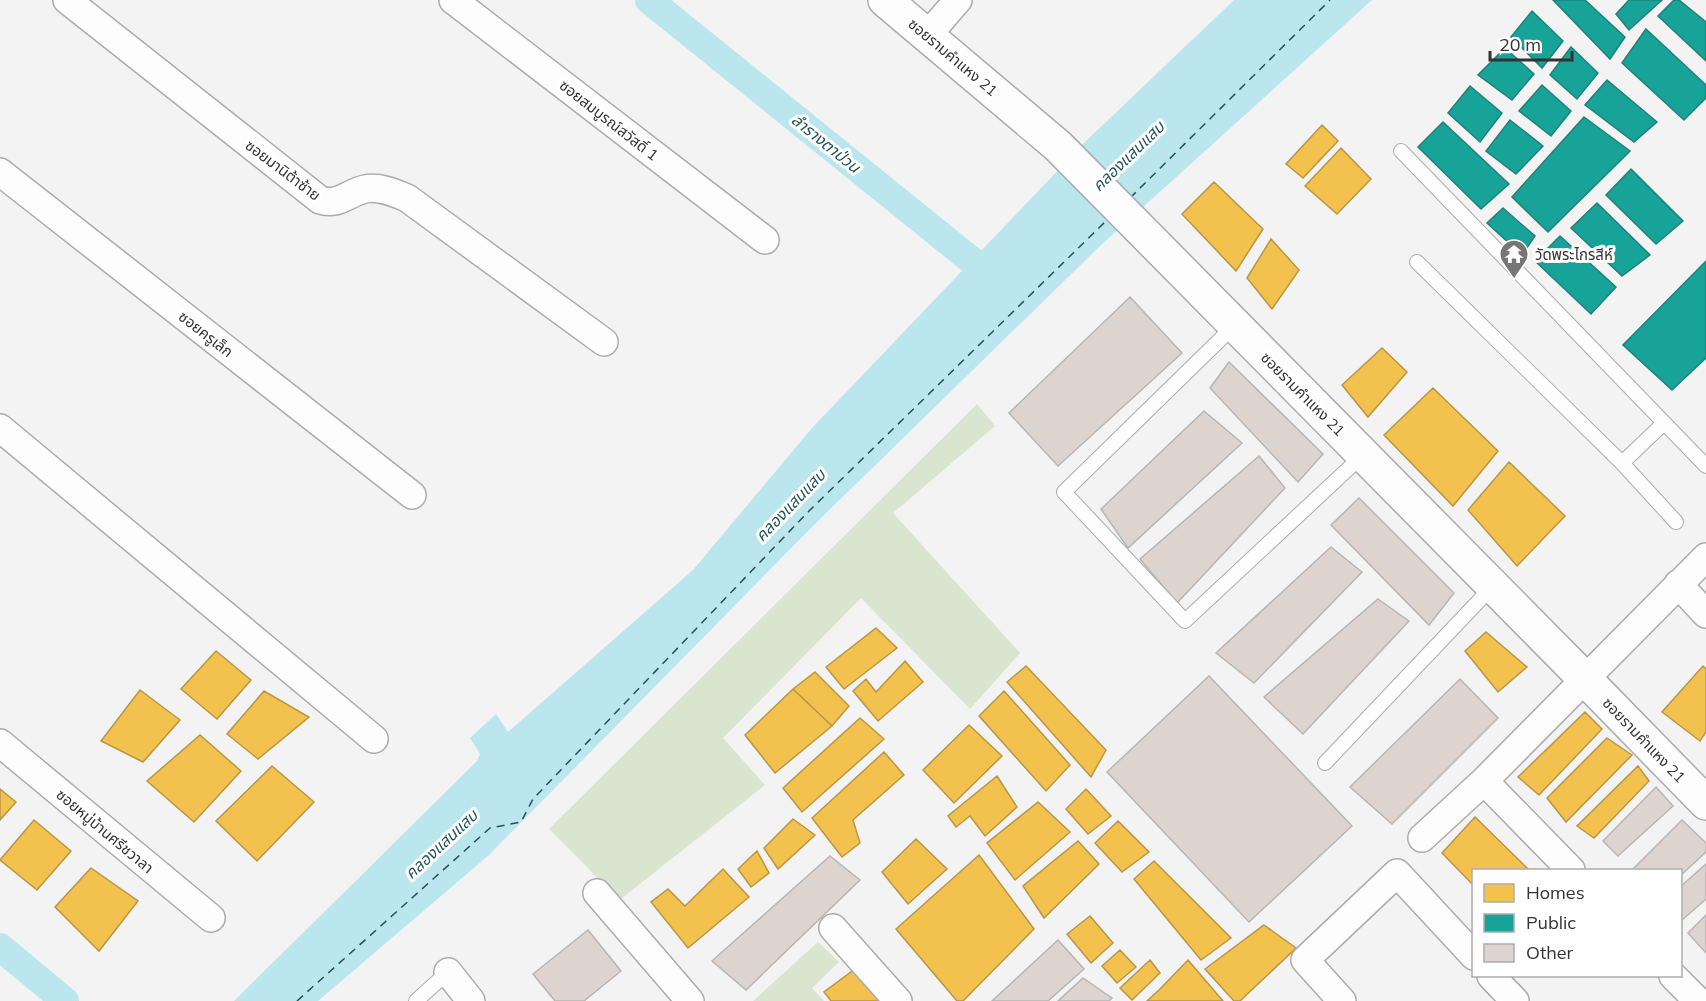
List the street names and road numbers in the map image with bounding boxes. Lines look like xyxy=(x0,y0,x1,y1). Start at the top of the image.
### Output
street label: ซอยรามคำแหง 21 xyxy=(904,14,1002,100)
street label: ซอยสมบูรณ์สวัสดิ์ 1 xyxy=(556,75,662,165)
street label: ซอยมานิต้าซ้าย xyxy=(242,136,324,204)
street label: ซอยครูเล็ก xyxy=(175,307,237,361)
street label: ซอยรามคำแหง 21 xyxy=(1257,348,1349,440)
street label: ซอยรามคำแหง 21 xyxy=(1599,693,1689,787)
street label: ซอยหมู่บ้านศรีชวาลา xyxy=(52,785,158,877)

